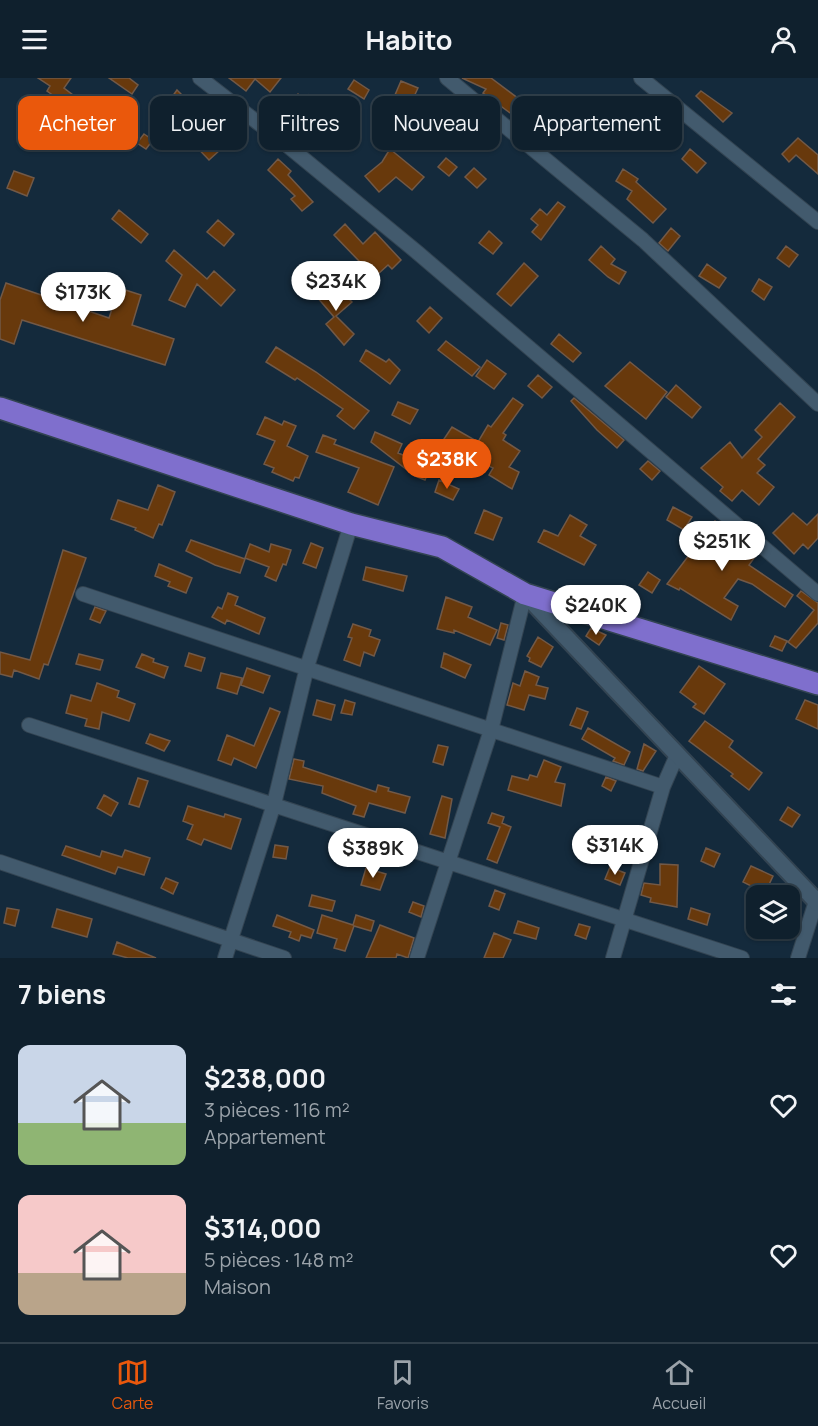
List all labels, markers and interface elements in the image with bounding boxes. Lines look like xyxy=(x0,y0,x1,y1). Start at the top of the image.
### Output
text: Habito xyxy=(366,21,452,58)
icon: menu xyxy=(18,23,51,56)
icon: person xyxy=(767,23,800,56)
chip: Acheter xyxy=(18,96,138,150)
chip: Louer xyxy=(150,96,247,150)
chip: Filtres xyxy=(259,96,360,150)
chip: Nouveau xyxy=(372,96,500,150)
chip: Appartement xyxy=(512,96,682,150)
pin: $234K xyxy=(294,261,378,312)
text: $234K xyxy=(305,267,367,294)
pin: $173K xyxy=(41,272,125,323)
text: $173K xyxy=(55,278,111,305)
pin: $238K xyxy=(405,439,489,490)
text: $238K xyxy=(416,445,478,472)
pin: $251K xyxy=(680,521,764,572)
text: $251K xyxy=(693,527,751,554)
pin: $240K xyxy=(554,585,638,636)
text: $240K xyxy=(565,591,627,618)
pin: $314K xyxy=(573,825,657,876)
pin: $389K xyxy=(331,828,415,879)
text: $314K xyxy=(586,831,644,858)
text: $389K xyxy=(342,834,404,861)
map controls xyxy=(746,885,800,939)
button: layers xyxy=(746,885,800,939)
text: 7 biens xyxy=(18,976,106,1012)
icon: filters xyxy=(767,978,800,1011)
text: $238,000 xyxy=(204,1060,326,1096)
icon: home xyxy=(66,1069,138,1141)
icon: heart xyxy=(767,1089,800,1122)
text: 3 pièces · 116 m² xyxy=(204,1096,350,1123)
text: Appartement xyxy=(204,1123,326,1150)
text: $314,000 xyxy=(204,1210,321,1246)
icon: home xyxy=(66,1219,138,1291)
icon: heart xyxy=(767,1239,800,1272)
text: 5 pièces · 148 m² xyxy=(204,1246,353,1273)
text: Maison xyxy=(204,1273,271,1300)
tab: Carte xyxy=(112,1356,153,1414)
tab: Favoris xyxy=(377,1356,429,1414)
tab: Accueil xyxy=(652,1356,706,1414)

